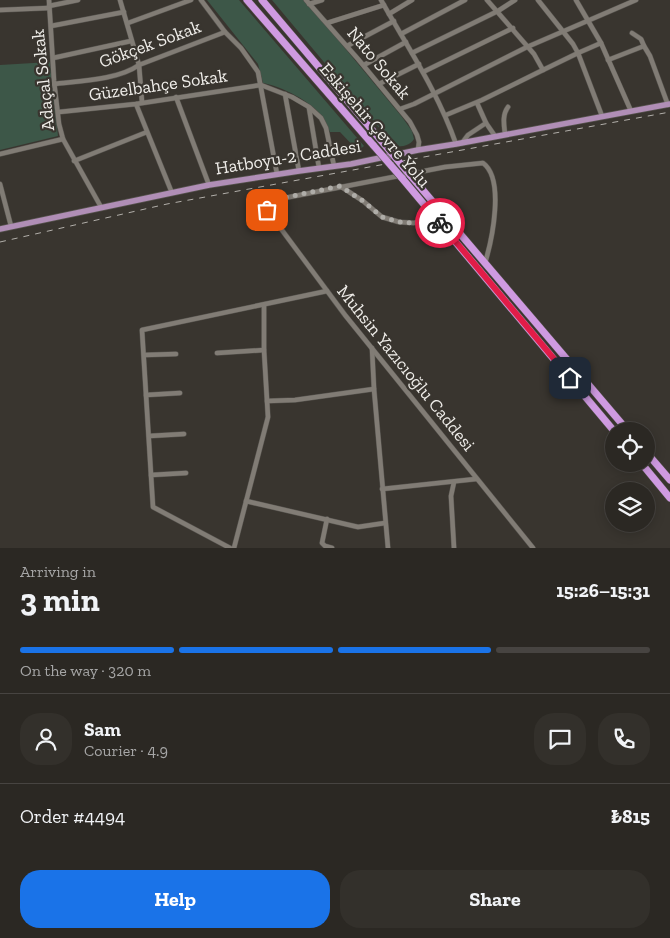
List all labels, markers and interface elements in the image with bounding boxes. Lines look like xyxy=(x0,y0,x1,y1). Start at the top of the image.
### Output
street label: Gökçek Sokak xyxy=(96,15,205,73)
street label: Nato Sokak xyxy=(342,22,416,104)
street label: Adaçal Sokak xyxy=(27,27,59,132)
street label: Eskişehir Çevre Yolu xyxy=(315,58,435,192)
street label: Güzelbahçe Sokak xyxy=(87,64,229,106)
street label: Hatboyu-2 Caddesi xyxy=(214,135,362,179)
pin xyxy=(246,189,288,231)
icon: bag xyxy=(253,196,281,224)
courier xyxy=(415,198,465,248)
icon: bike xyxy=(426,209,454,237)
street label: Muhsin Yazıcıoğlu Caddesi xyxy=(332,281,480,455)
pin xyxy=(549,357,591,399)
icon: home xyxy=(556,364,584,392)
map controls xyxy=(605,422,655,532)
button: locate xyxy=(605,422,655,472)
button: layers xyxy=(605,482,655,532)
text: Arriving in xyxy=(20,562,96,581)
text: 15:26–15:31 xyxy=(556,579,650,602)
text: 3 min xyxy=(20,581,100,619)
text: On the way · 320 m xyxy=(20,661,151,680)
button: person xyxy=(20,713,72,765)
button: chat xyxy=(534,713,586,765)
button: phone xyxy=(598,713,650,765)
text: Sam xyxy=(84,718,121,741)
text: Courier · 4.9 xyxy=(84,741,168,760)
text: Order #4494 xyxy=(20,805,125,828)
text: ₺815 xyxy=(611,805,650,828)
button: Help xyxy=(20,870,330,928)
button: Share xyxy=(340,870,650,928)

